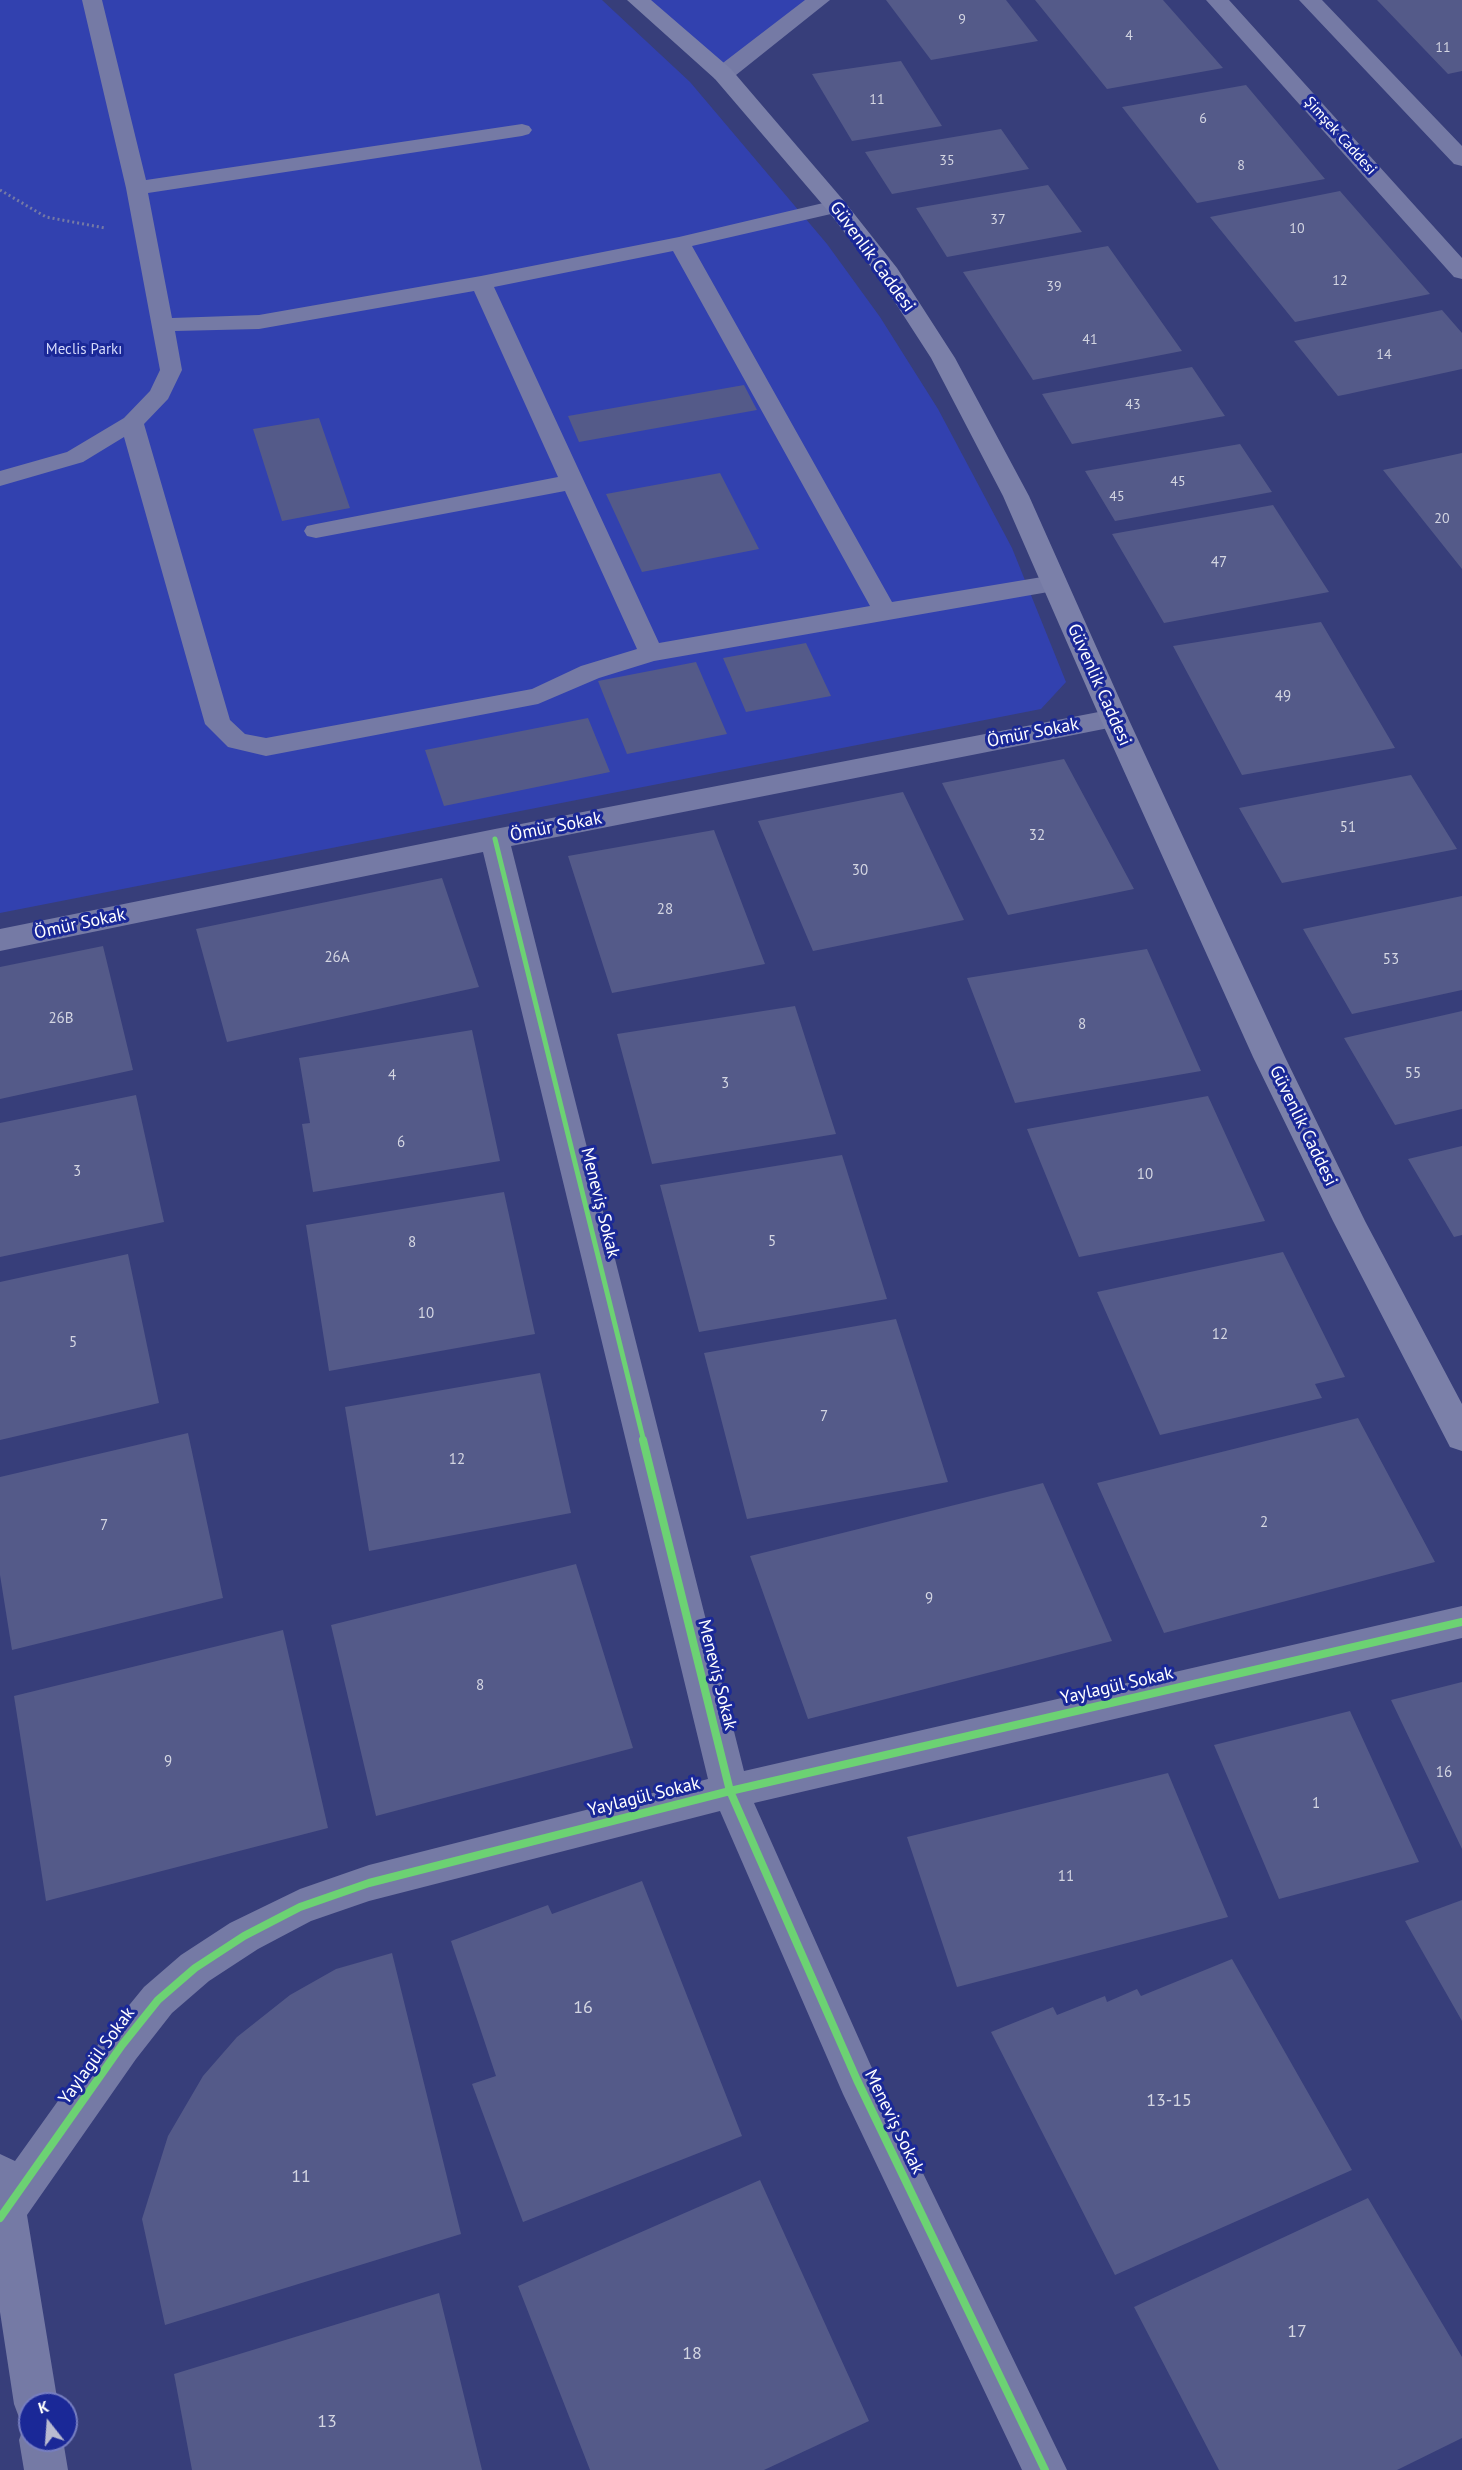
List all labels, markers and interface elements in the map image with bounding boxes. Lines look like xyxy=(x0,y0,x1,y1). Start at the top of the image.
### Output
house number: 9 xyxy=(958,12,966,28)
house number: 4 xyxy=(1125,28,1133,44)
house number: 11 xyxy=(1435,40,1451,56)
house number: 11 xyxy=(869,92,885,108)
street label: Şimşek Caddesi xyxy=(1300,93,1380,179)
house number: 6 xyxy=(1199,111,1207,127)
house number: 35 xyxy=(939,153,955,169)
house number: 8 xyxy=(1237,158,1245,174)
street label: Güvenlik Caddesi xyxy=(825,197,919,317)
house number: 37 xyxy=(990,212,1006,228)
house number: 10 xyxy=(1289,221,1305,237)
house number: 12 xyxy=(1332,273,1348,289)
house number: 39 xyxy=(1046,279,1062,295)
house number: 41 xyxy=(1082,332,1098,348)
park label: Meclis Parkı xyxy=(46,341,122,359)
house number: 14 xyxy=(1376,347,1392,363)
house number: 43 xyxy=(1125,397,1141,413)
house number: 45 xyxy=(1170,474,1186,490)
house number: 45 xyxy=(1109,489,1125,505)
house number: 20 xyxy=(1434,511,1450,527)
house number: 47 xyxy=(1211,554,1227,572)
street label: Güvenlik Caddesi xyxy=(1062,621,1136,749)
house number: 49 xyxy=(1275,688,1291,706)
street label: Ömür Sokak xyxy=(985,714,1081,752)
street label: Ömür Sokak xyxy=(508,808,604,846)
house number: 51 xyxy=(1340,819,1356,837)
house number: 32 xyxy=(1029,827,1045,845)
house number: 30 xyxy=(852,862,868,880)
house number: 28 xyxy=(657,901,673,919)
street label: Ömür Sokak xyxy=(32,904,128,944)
house number: 26A xyxy=(324,949,350,967)
house number: 53 xyxy=(1383,951,1399,969)
house number: 26B xyxy=(48,1010,74,1028)
house number: 8 xyxy=(1078,1016,1086,1034)
street label: Güvenlik Caddesi xyxy=(1264,1062,1342,1190)
house number: 55 xyxy=(1405,1065,1421,1083)
house number: 4 xyxy=(388,1067,396,1085)
house number: 3 xyxy=(721,1075,729,1093)
house number: 6 xyxy=(397,1134,405,1152)
street label: Meneviş Sokak xyxy=(576,1145,624,1261)
house number: 3 xyxy=(73,1163,81,1181)
house number: 10 xyxy=(1137,1166,1153,1184)
house number: 5 xyxy=(768,1233,776,1251)
house number: 8 xyxy=(408,1234,416,1252)
house number: 10 xyxy=(418,1305,434,1323)
house number: 12 xyxy=(1212,1326,1228,1344)
house number: 5 xyxy=(69,1334,77,1352)
house number: 7 xyxy=(820,1408,828,1426)
house number: 12 xyxy=(449,1451,465,1469)
house number: 2 xyxy=(1260,1514,1268,1532)
house number: 7 xyxy=(100,1517,108,1535)
house number: 9 xyxy=(925,1590,933,1608)
street label: Meneviş Sokak xyxy=(693,1617,741,1733)
street label: Yaylagül Sokak xyxy=(1059,1663,1175,1709)
house number: 8 xyxy=(476,1677,484,1695)
house number: 9 xyxy=(164,1753,172,1771)
house number: 16 xyxy=(1436,1764,1452,1782)
street label: Yaylagül Sokak xyxy=(586,1773,702,1821)
house number: 1 xyxy=(1312,1795,1320,1813)
house number: 11 xyxy=(1058,1868,1074,1886)
house number: 16 xyxy=(573,1997,593,2019)
street label: Yaylagül Sokak xyxy=(54,2003,140,2109)
street label: Meneviş Sokak xyxy=(859,2066,929,2178)
house number: 13-15 xyxy=(1146,2090,1192,2112)
house number: 11 xyxy=(291,2166,311,2188)
house number: 17 xyxy=(1287,2321,1307,2343)
house number: 18 xyxy=(682,2343,702,2365)
north arrow xyxy=(18,2392,78,2452)
text: K xyxy=(36,2396,51,2418)
house number: 13 xyxy=(317,2411,337,2433)

